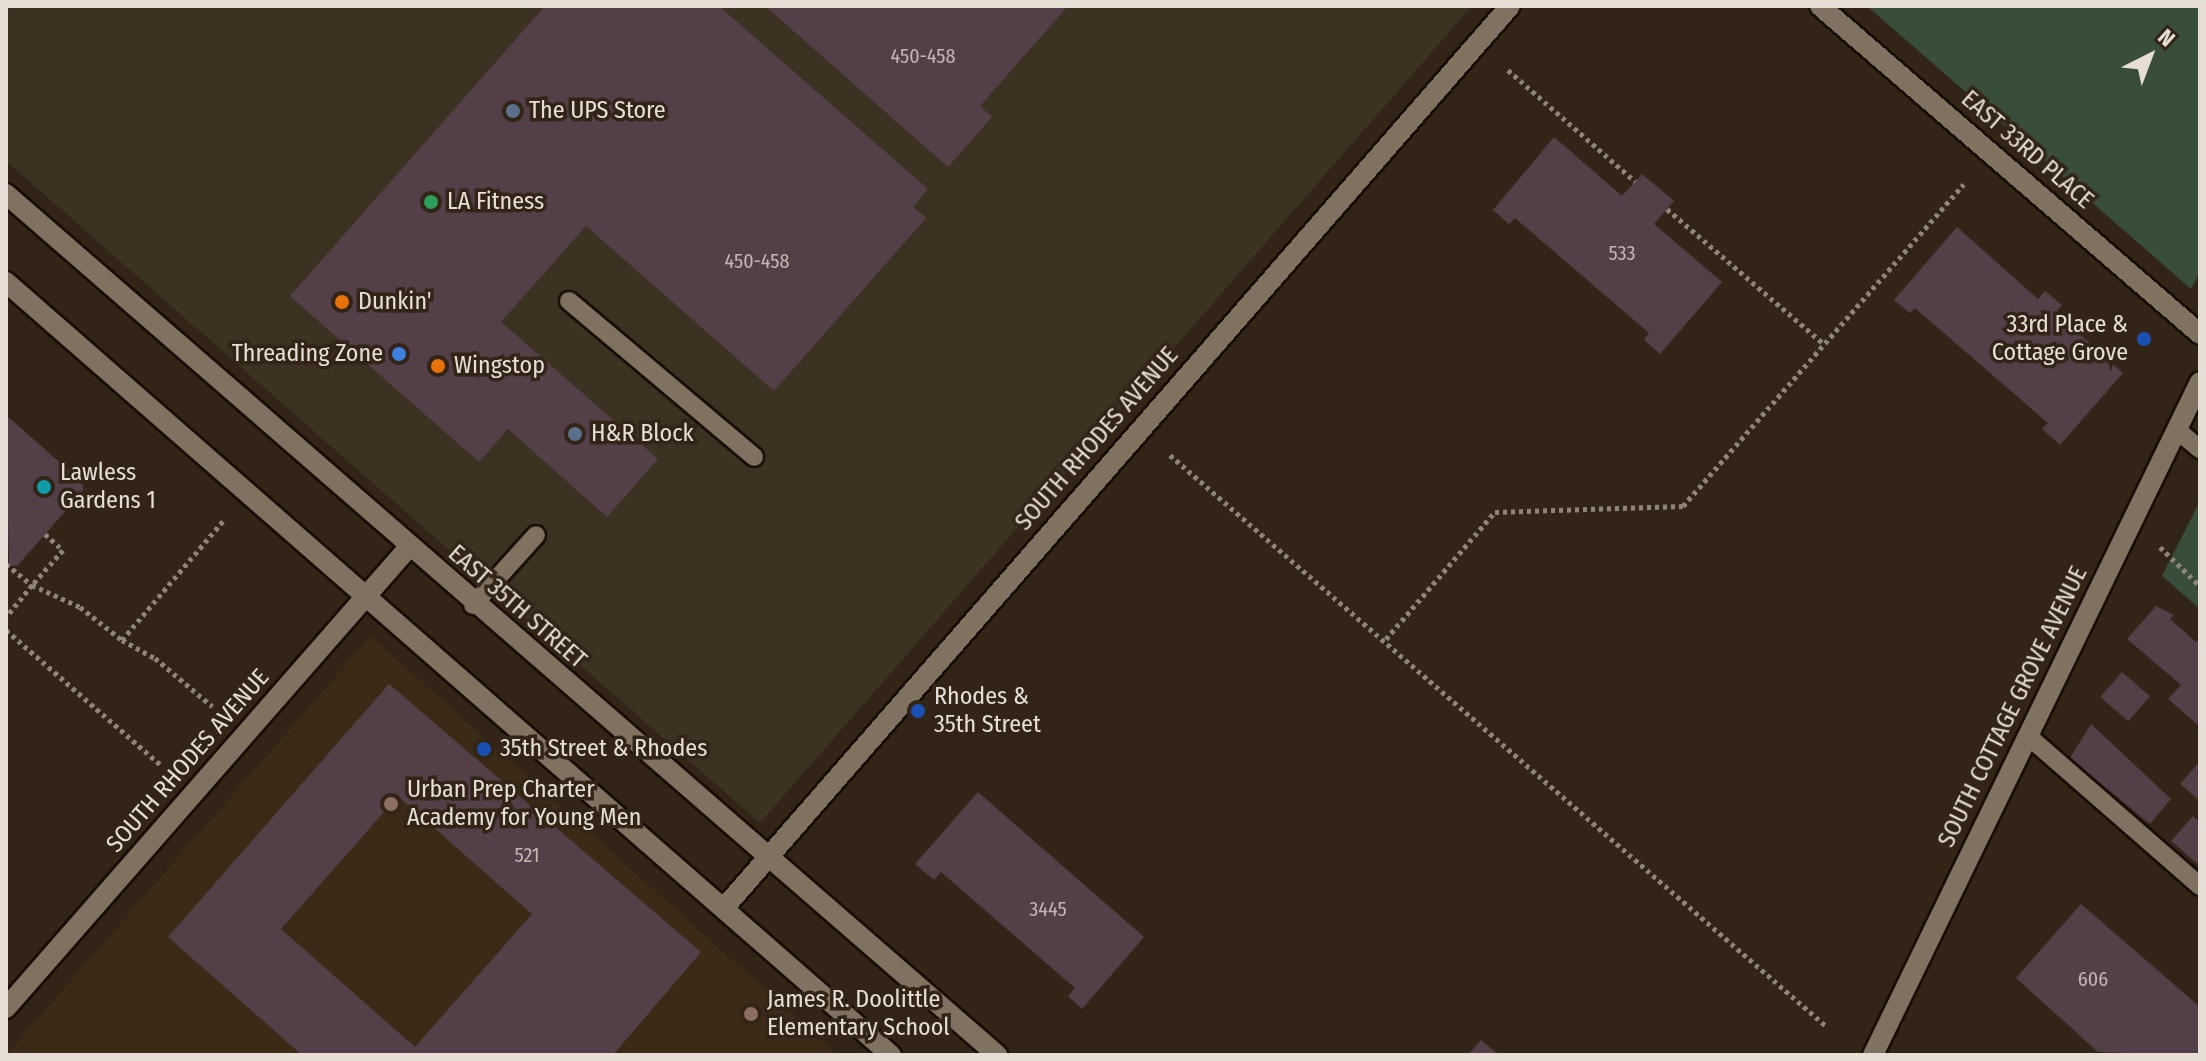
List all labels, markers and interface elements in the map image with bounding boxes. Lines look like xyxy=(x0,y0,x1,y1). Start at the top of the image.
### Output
north arrow xyxy=(2110,16,2190,96)
text: N xyxy=(2152,23,2180,52)
house number: 450-458 xyxy=(891,44,955,68)
street label: EAST 33RD PLACE xyxy=(1955,85,2099,215)
place label: The UPS Store xyxy=(529,97,666,125)
marker: The UPS Store xyxy=(504,102,522,120)
place label: LA Fitness xyxy=(447,188,544,216)
marker: LA Fitness xyxy=(422,193,440,211)
house number: 533 xyxy=(1608,241,1636,265)
house number: 450-458 xyxy=(725,249,789,273)
place label: Dunkin' xyxy=(358,288,432,316)
marker: Dunkin' xyxy=(333,293,351,311)
place label: 33rd Place & Cottage Grove xyxy=(1992,311,2128,367)
marker: 33rd Place & Cottage Grove xyxy=(2135,330,2153,348)
place label: Threading Zone xyxy=(232,340,383,368)
street label: SOUTH RHODES AVENUE xyxy=(1010,342,1184,536)
marker: Threading Zone xyxy=(390,345,408,363)
place label: Wingstop xyxy=(454,352,545,380)
marker: Wingstop xyxy=(429,357,447,375)
place label: H&R Block xyxy=(591,420,694,448)
marker: H&R Block xyxy=(566,425,584,443)
place label: Lawless Gardens 1 xyxy=(60,459,156,515)
marker: Lawless Gardens 1 xyxy=(35,478,53,496)
street label: EAST 35TH STREET xyxy=(442,539,592,675)
street label: SOUTH COTTAGE GROVE AVENUE xyxy=(1932,562,2094,852)
street label: SOUTH RHODES AVENUE xyxy=(101,664,275,858)
place label: Rhodes & 35th Street xyxy=(934,683,1041,739)
marker: Rhodes & 35th Street xyxy=(909,702,927,720)
place label: 35th Street & Rhodes xyxy=(500,735,707,763)
marker: 35th Street & Rhodes xyxy=(475,740,493,758)
place label: Urban Prep Charter Academy for Young Men xyxy=(407,776,641,832)
marker: Urban Prep Charter Academy for Young Men xyxy=(382,795,400,813)
house number: 521 xyxy=(514,843,540,867)
house number: 3445 xyxy=(1029,897,1067,921)
house number: 606 xyxy=(2078,967,2108,991)
place label: James R. Doolittle Elementary School xyxy=(767,986,950,1042)
marker: James R. Doolittle Elementary School xyxy=(742,1005,760,1023)

